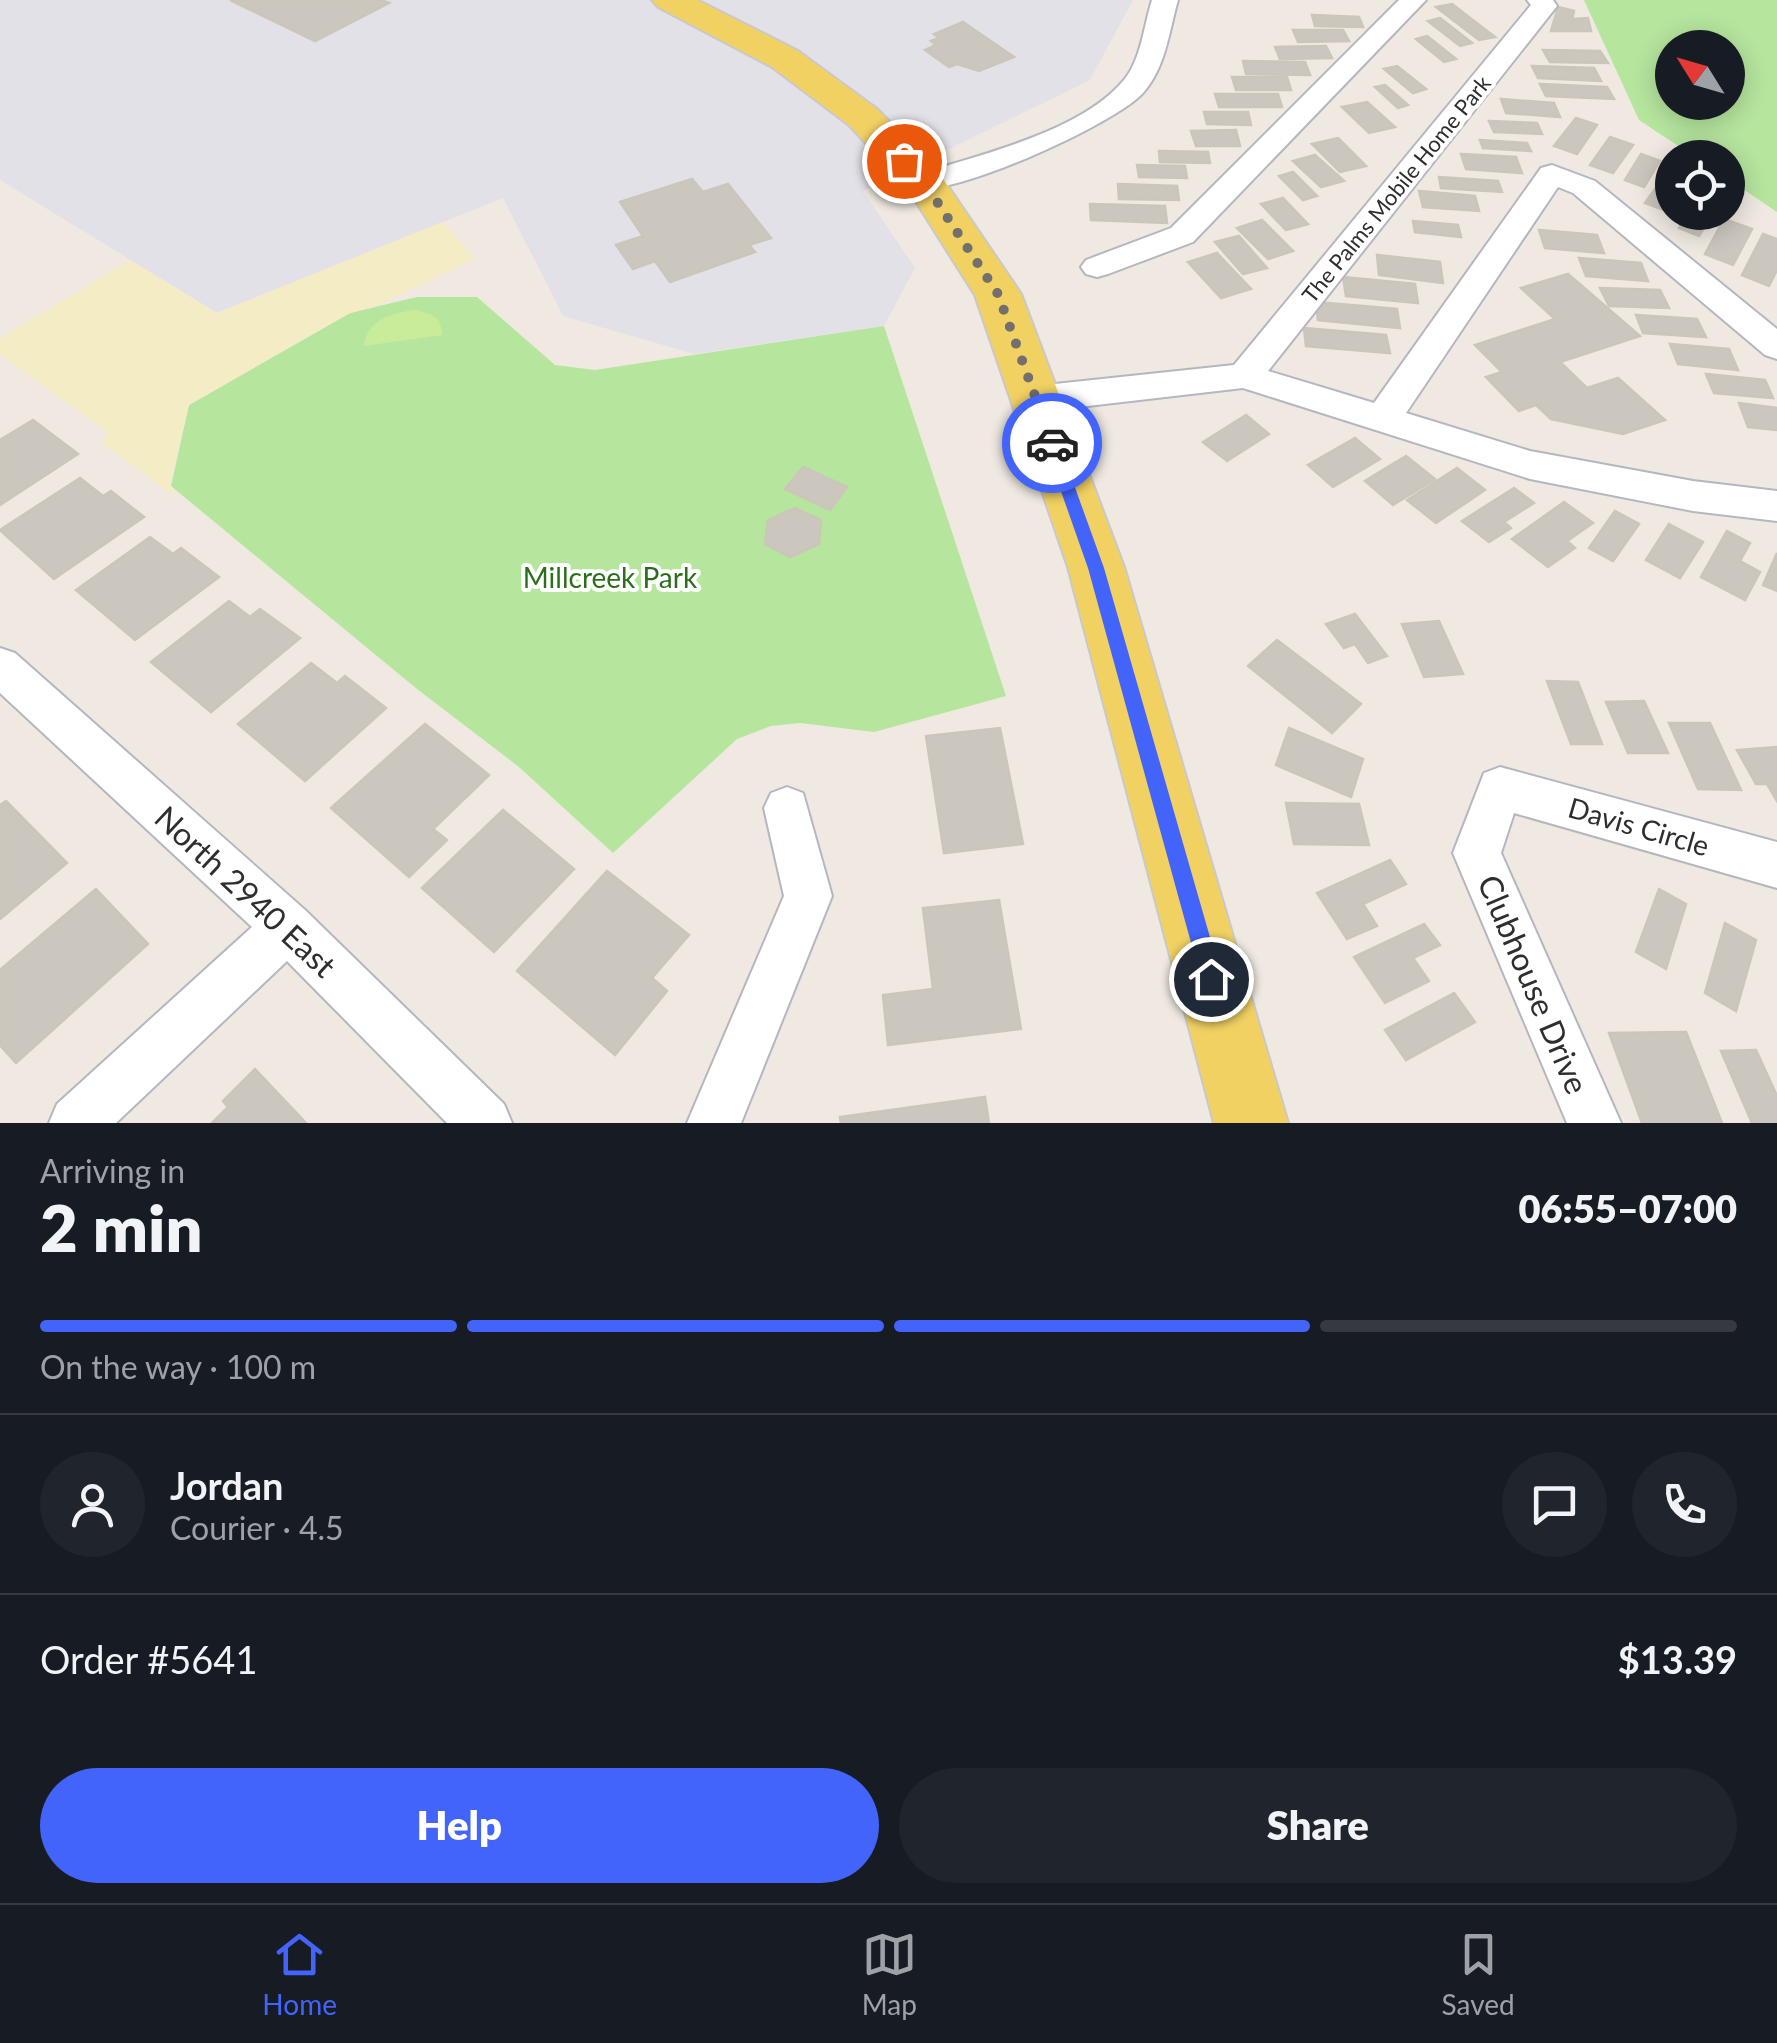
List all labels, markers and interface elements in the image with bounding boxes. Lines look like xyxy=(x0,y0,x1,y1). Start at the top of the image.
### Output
north arrow xyxy=(1655,30,1745,120)
map controls xyxy=(1655,30,1745,230)
street label: The Palms Mobile Home Park xyxy=(1296,69,1497,308)
pin xyxy=(862,119,947,204)
icon: bag xyxy=(877,134,932,189)
button: locate xyxy=(1655,140,1745,230)
courier xyxy=(1002,393,1102,493)
icon: car xyxy=(1025,416,1080,471)
park label: Millcreek Park xyxy=(523,560,698,594)
street label: Davis Circle xyxy=(1565,790,1713,862)
street label: North 2940 East xyxy=(147,797,345,985)
street label: Clubhouse Drive xyxy=(1470,869,1598,1099)
pin xyxy=(1169,937,1254,1022)
icon: home xyxy=(1184,952,1239,1007)
text: Arriving in xyxy=(40,1151,185,1190)
text: 06:55–07:00 xyxy=(1518,1185,1737,1231)
text: 2 min xyxy=(40,1188,202,1266)
text: On the way · 100 m xyxy=(40,1347,316,1386)
button: person xyxy=(40,1452,145,1557)
button: chat xyxy=(1502,1452,1607,1557)
button: phone xyxy=(1632,1452,1737,1557)
text: Jordan xyxy=(170,1462,283,1508)
text: Courier · 4.5 xyxy=(170,1508,344,1547)
text: Order #5641 xyxy=(40,1636,257,1682)
text: $13.39 xyxy=(1618,1636,1737,1682)
button: Help xyxy=(40,1768,879,1883)
button: Share xyxy=(899,1768,1737,1883)
tab: Home xyxy=(262,1927,337,2021)
tab: Map xyxy=(862,1927,917,2021)
tab: Saved xyxy=(1442,1927,1515,2021)

